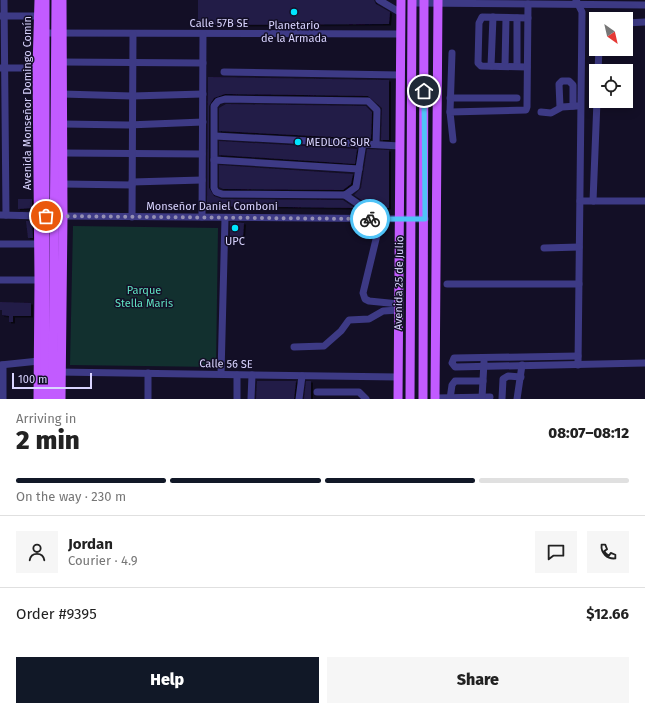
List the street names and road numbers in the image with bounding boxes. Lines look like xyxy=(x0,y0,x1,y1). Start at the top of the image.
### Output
street label: Avenida Monseñor Domingo Comín xyxy=(21,16,34,190)
street label: Calle 57B SE xyxy=(190,17,249,30)
street label: Monseñor Daniel Comboni xyxy=(146,200,278,213)
street label: Avenida 25 de Julio xyxy=(392,236,406,330)
street label: Calle 56 SE xyxy=(199,357,253,371)

